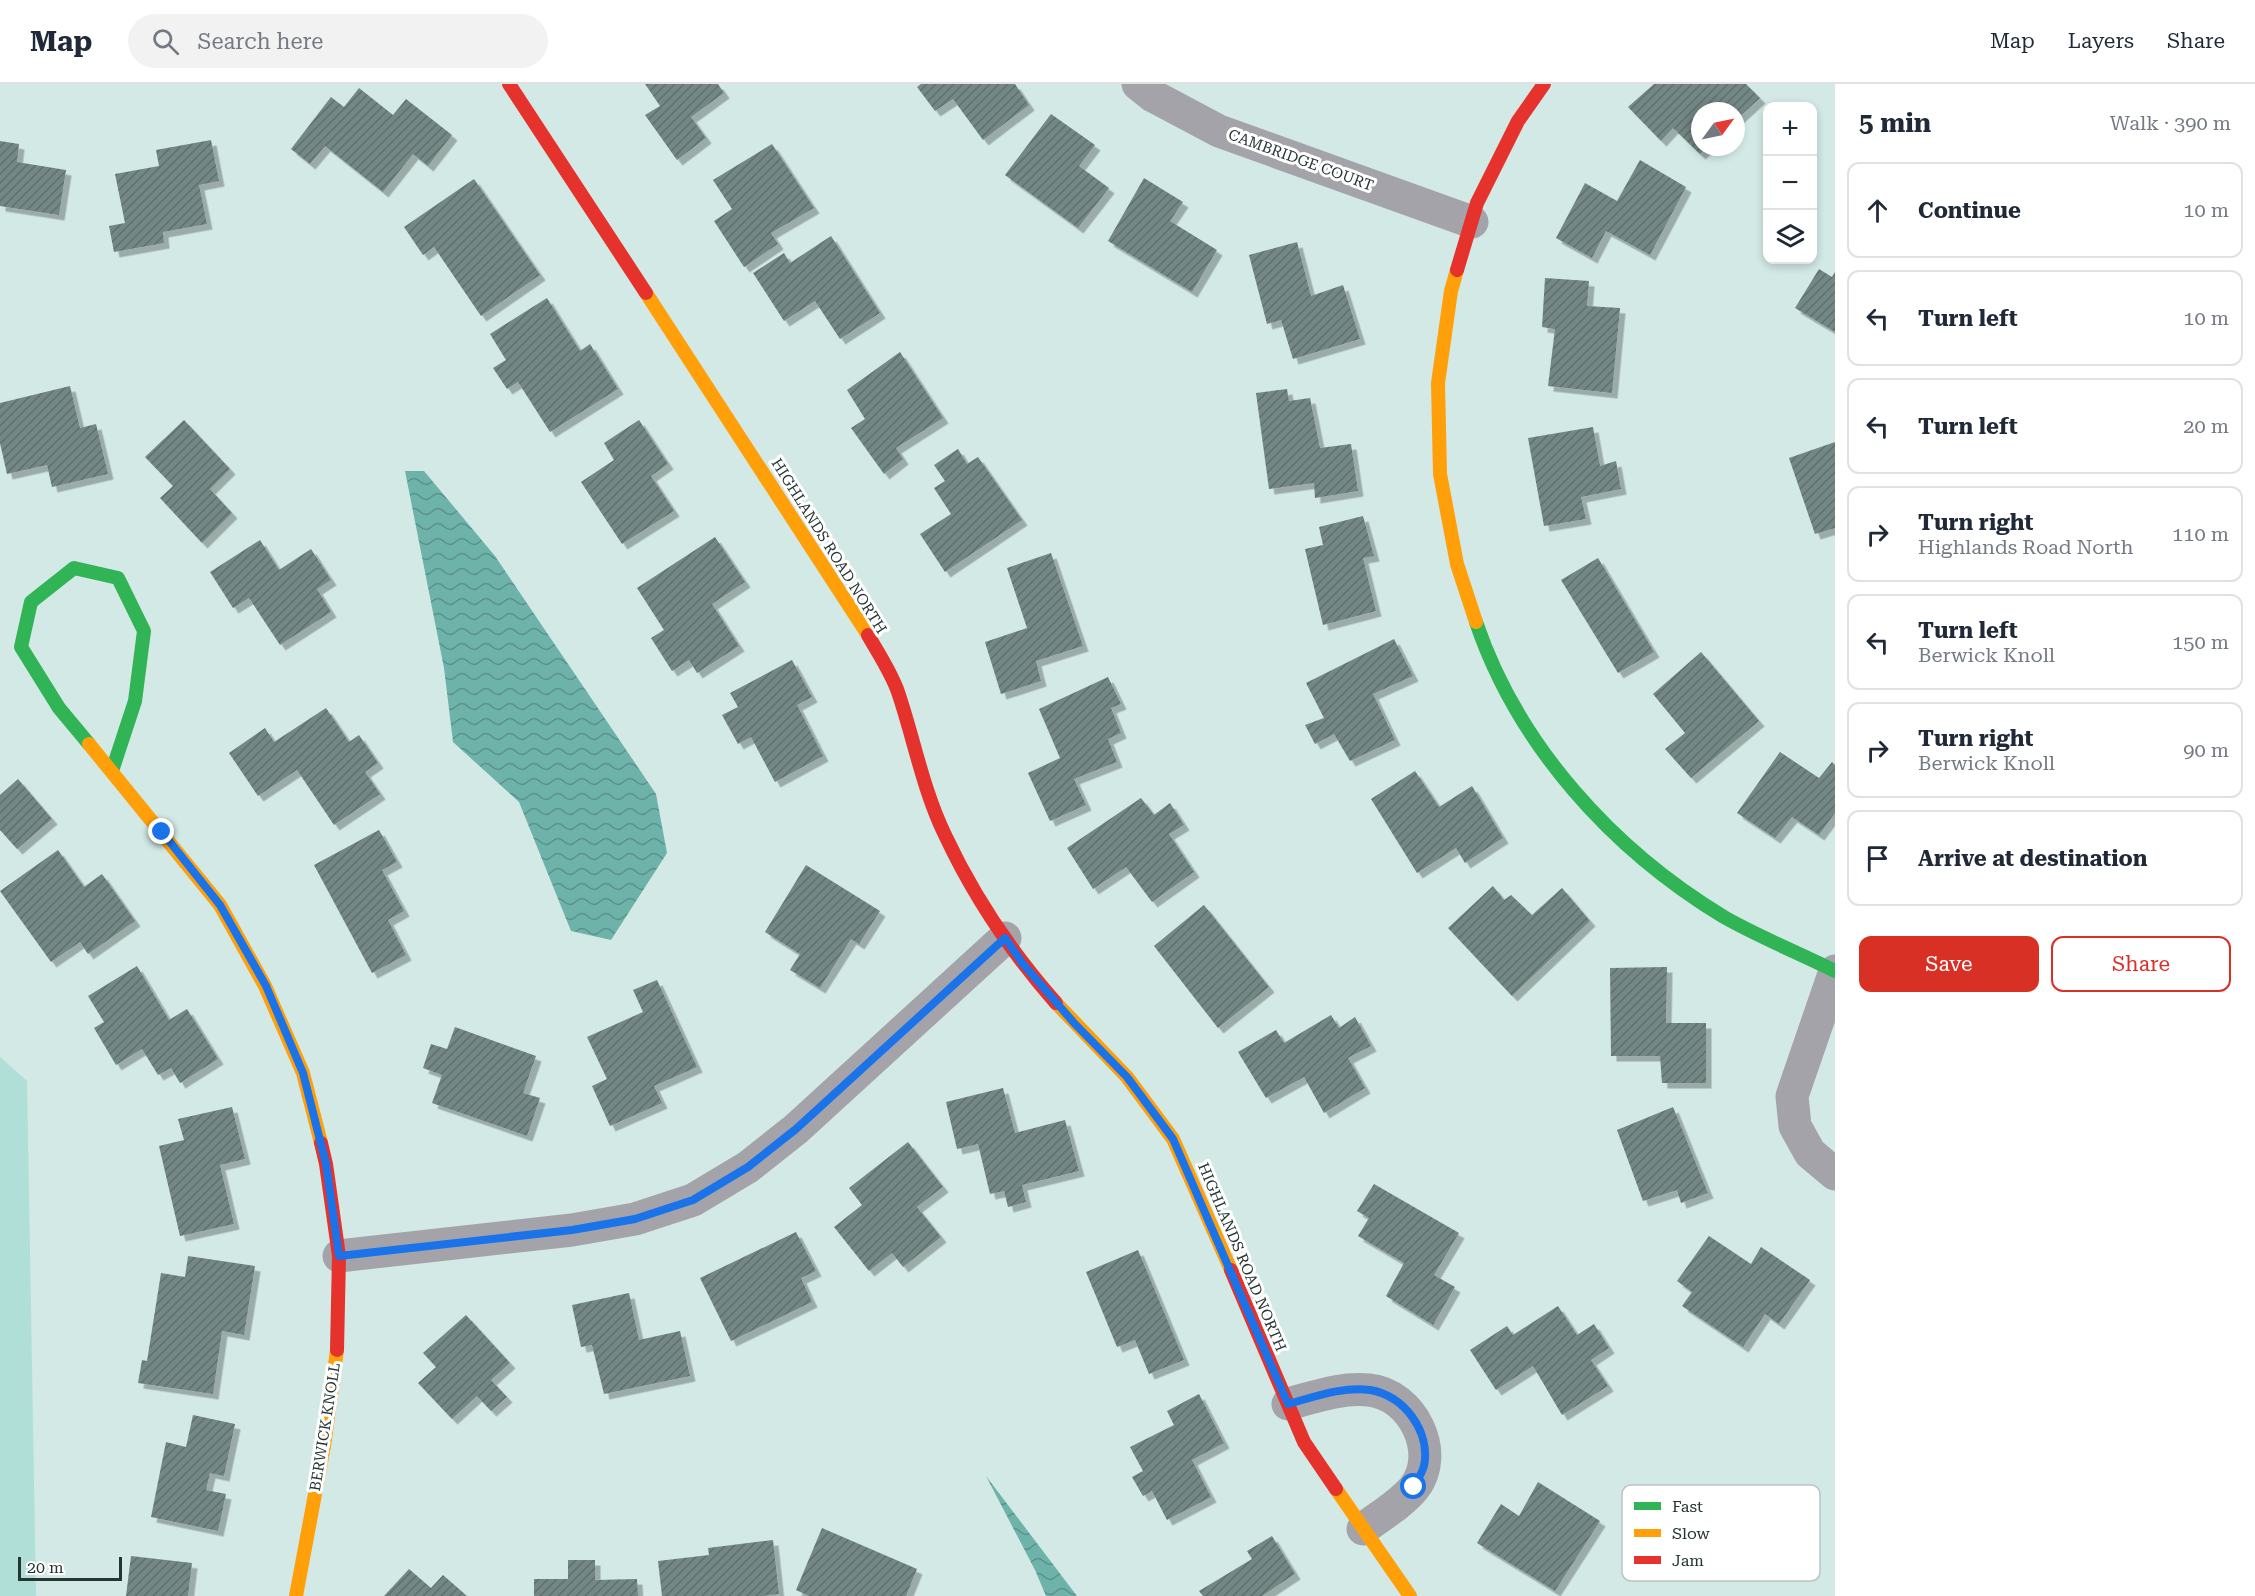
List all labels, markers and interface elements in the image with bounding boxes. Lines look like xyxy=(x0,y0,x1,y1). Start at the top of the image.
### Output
search box xyxy=(128,14,548,68)
text: Map xyxy=(30,25,92,58)
icon: search xyxy=(149,25,182,58)
text: Search here xyxy=(197,29,323,54)
text: Map xyxy=(1990,29,2035,53)
text: Layers xyxy=(2068,29,2134,53)
text: Share xyxy=(2167,29,2225,53)
north arrow xyxy=(1691,102,1745,156)
map controls xyxy=(1763,102,1817,264)
button: + xyxy=(1763,102,1817,156)
text: 5 min xyxy=(1859,108,1931,138)
text: Walk · 390 m xyxy=(2110,111,2231,135)
street label: CAMBRIDGE COURT xyxy=(1226,125,1376,195)
button: − xyxy=(1763,156,1817,210)
icon: ahead xyxy=(1861,194,1894,227)
text: Continue xyxy=(1918,198,2021,223)
text: 10 m xyxy=(2183,198,2229,222)
button: layers xyxy=(1763,210,1817,264)
icon: left xyxy=(1861,302,1894,335)
text: Turn left xyxy=(1918,306,2018,331)
text: 10 m xyxy=(2183,306,2229,330)
icon: left xyxy=(1861,410,1894,443)
text: Turn left xyxy=(1918,414,2018,439)
text: 20 m xyxy=(2183,414,2229,438)
street label: HIGHLANDS ROAD NORTH xyxy=(768,455,890,637)
text: Turn right xyxy=(1918,510,2033,535)
icon: right xyxy=(1861,518,1894,551)
text: 110 m xyxy=(2172,522,2229,546)
text: Highlands Road North xyxy=(1918,535,2134,559)
text: Turn left xyxy=(1918,618,2018,643)
icon: left xyxy=(1861,626,1894,659)
text: 150 m xyxy=(2172,630,2229,654)
text: Berwick Knoll xyxy=(1918,643,2055,667)
text: Turn right xyxy=(1918,726,2033,751)
icon: right xyxy=(1861,734,1894,767)
text: 90 m xyxy=(2183,738,2229,762)
text: Berwick Knoll xyxy=(1918,751,2055,775)
route end xyxy=(148,818,174,844)
icon: arrive xyxy=(1861,842,1894,875)
text: Arrive at destination xyxy=(1918,846,2147,871)
button: Save xyxy=(1859,936,2039,992)
button: Share xyxy=(2051,936,2231,992)
street label: HIGHLANDS ROAD NORTH xyxy=(1194,1160,1290,1354)
street label: BERWICK KNOLL xyxy=(306,1362,344,1492)
route start xyxy=(1400,1473,1426,1499)
legend xyxy=(1622,1485,1820,1581)
text: Fast xyxy=(1672,1497,1703,1516)
text: Slow xyxy=(1672,1524,1710,1543)
text: Jam xyxy=(1672,1551,1704,1570)
scale bar xyxy=(18,1554,122,1582)
text: 20 m xyxy=(27,1558,64,1577)

